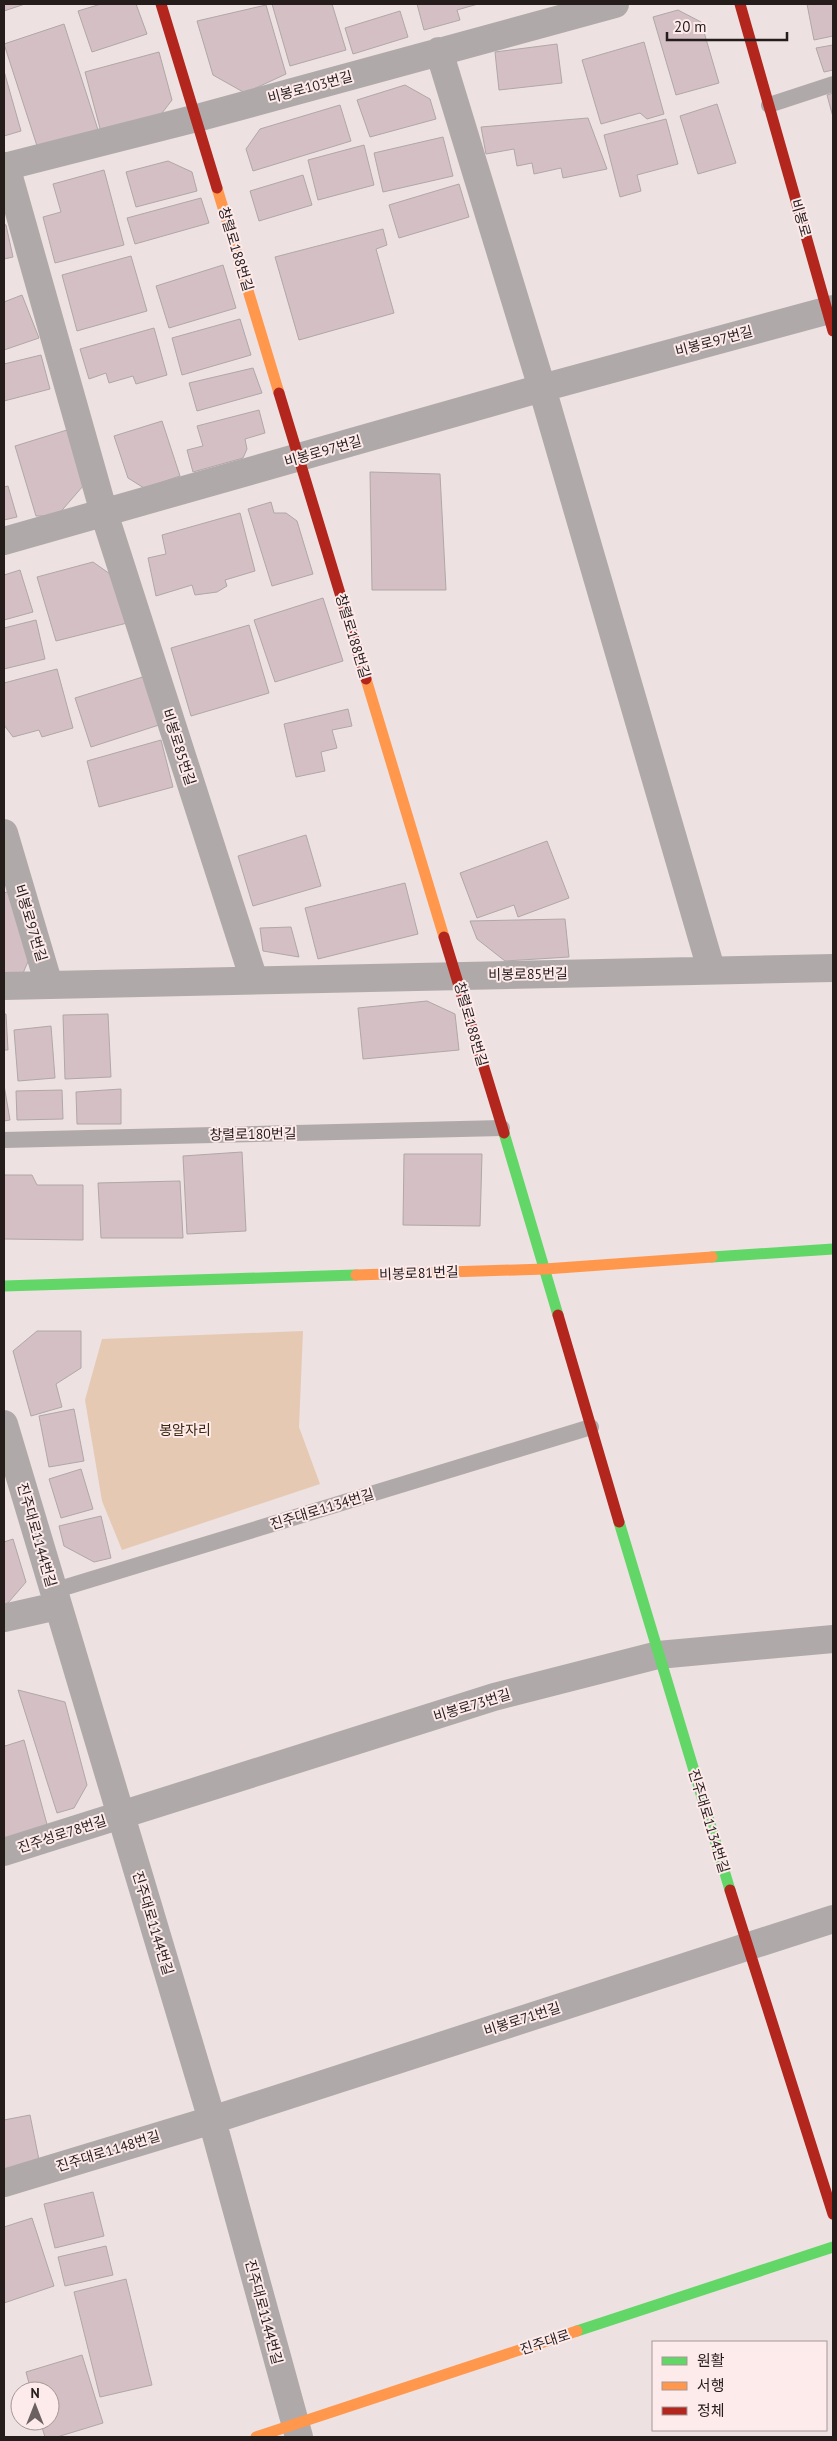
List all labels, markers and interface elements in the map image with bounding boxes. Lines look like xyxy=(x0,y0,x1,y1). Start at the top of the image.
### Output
scale bar xyxy=(667,10,787,42)
text: 20 m xyxy=(674,17,707,36)
street label: 비봉로103번길 xyxy=(266,67,354,107)
street label: 비봉로 xyxy=(787,197,815,239)
street label: 창렬로188번길 xyxy=(215,205,257,293)
street label: 비봉로97번길 xyxy=(673,322,755,360)
street label: 비봉로97번길 xyxy=(282,431,364,471)
street label: 창렬로188번길 xyxy=(332,592,374,680)
street label: 비봉로85번길 xyxy=(158,706,200,788)
street label: 비봉로97번길 xyxy=(11,882,51,964)
street label: 비봉로85번길 xyxy=(488,964,568,984)
street label: 창렬로188번길 xyxy=(450,980,492,1068)
street label: 창렬로180번길 xyxy=(209,1124,297,1144)
street label: 비봉로81번길 xyxy=(379,1263,459,1283)
park label: 봉알자리 xyxy=(159,1421,211,1439)
street label: 진주대로1144번길 xyxy=(13,1481,61,1589)
street label: 진주대로1134번길 xyxy=(268,1485,376,1533)
street label: 비봉로73번길 xyxy=(431,1685,513,1725)
street label: 진주대로1134번길 xyxy=(685,1767,733,1875)
street label: 진주성로78번길 xyxy=(15,1811,109,1857)
street label: 진주대로1144번길 xyxy=(129,1869,177,1977)
street label: 비봉로71번길 xyxy=(481,1998,563,2040)
street label: 진주대로1148번길 xyxy=(54,2127,162,2175)
street label: 진주대로1144번길 xyxy=(241,2258,287,2366)
street label: 진주대로 xyxy=(518,2325,572,2359)
legend xyxy=(652,2341,827,2431)
text: 원활 xyxy=(697,2351,725,2370)
text: 서행 xyxy=(697,2376,725,2395)
north arrow xyxy=(10,2381,60,2431)
text: N xyxy=(30,2384,40,2402)
text: 정체 xyxy=(697,2401,725,2420)

